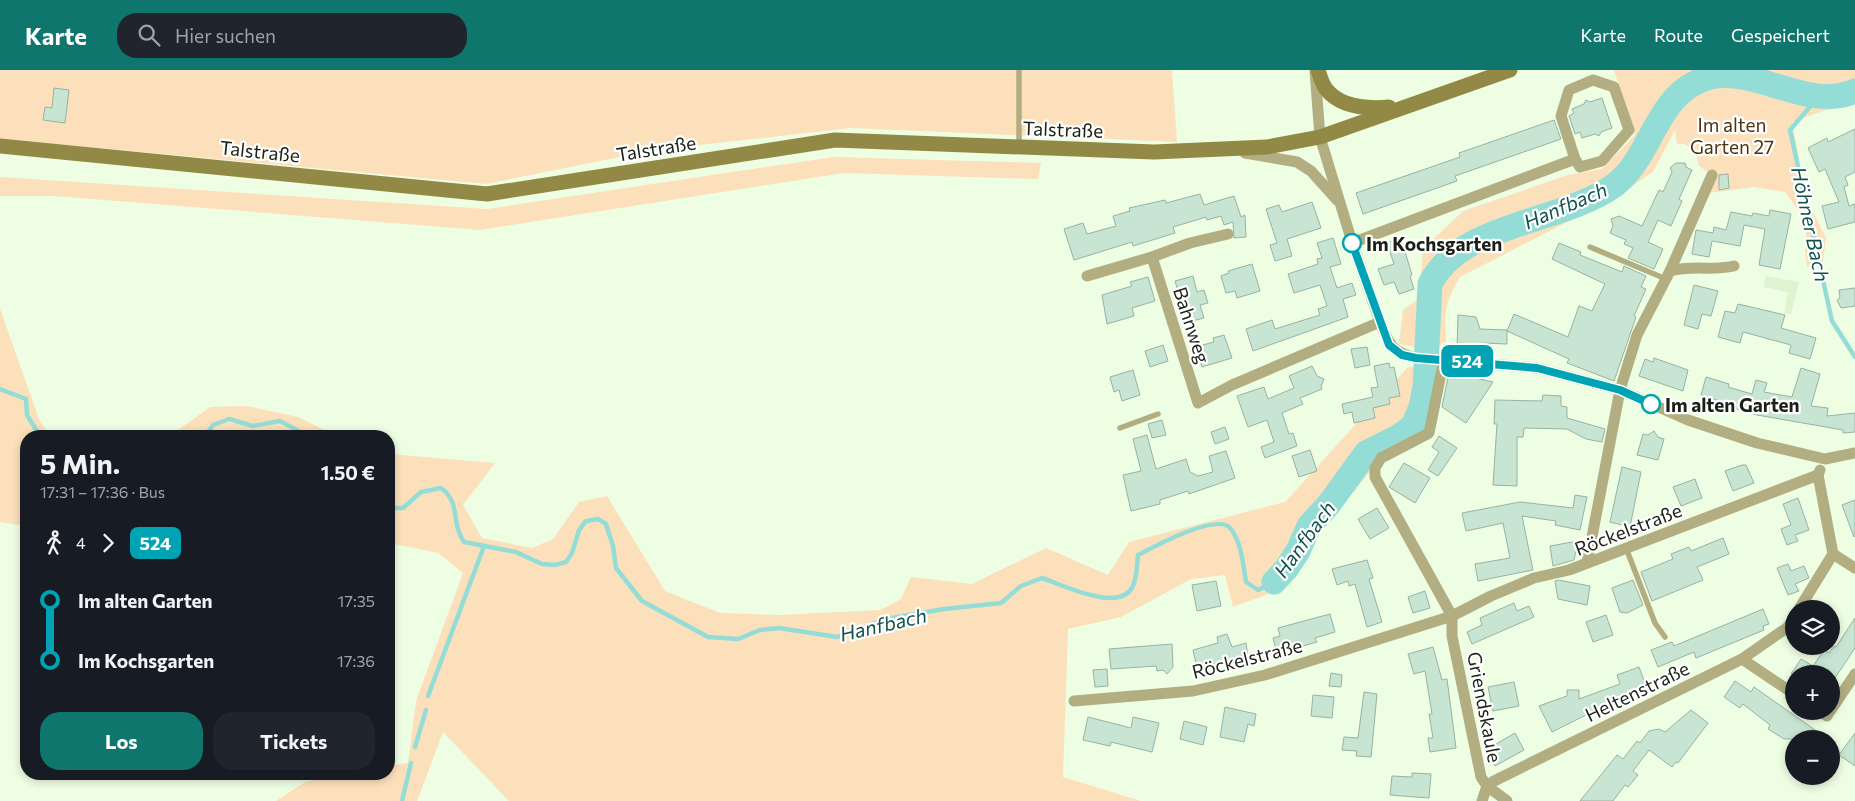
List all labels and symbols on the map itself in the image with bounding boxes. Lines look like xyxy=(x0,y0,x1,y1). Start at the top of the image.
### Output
park label: Im alten Garten 27 xyxy=(1690,113,1774,158)
street label: Talstraße xyxy=(1022,116,1104,142)
street label: Talstraße xyxy=(614,130,698,166)
street label: Talstraße xyxy=(219,135,301,167)
water label: Höhner Bach xyxy=(1787,164,1835,284)
water label: Hanfbach xyxy=(1520,177,1610,233)
place label: Im Kochsgarten xyxy=(1366,232,1502,255)
marker: Im Kochsgarten xyxy=(1342,233,1362,253)
street label: Bahnweg xyxy=(1169,284,1215,366)
line badge: 524 xyxy=(1438,345,1496,377)
place label: Im alten Garten xyxy=(1665,393,1800,416)
marker: Im alten Garten xyxy=(1641,394,1661,414)
water label: Hanfbach xyxy=(1268,496,1340,582)
street label: Röckelstraße xyxy=(1571,498,1685,560)
water label: Hanfbach xyxy=(837,602,929,646)
street label: Röckelstraße xyxy=(1189,633,1305,683)
street label: Griendskaule xyxy=(1463,650,1507,764)
street label: Heltenstraße xyxy=(1581,656,1693,726)

